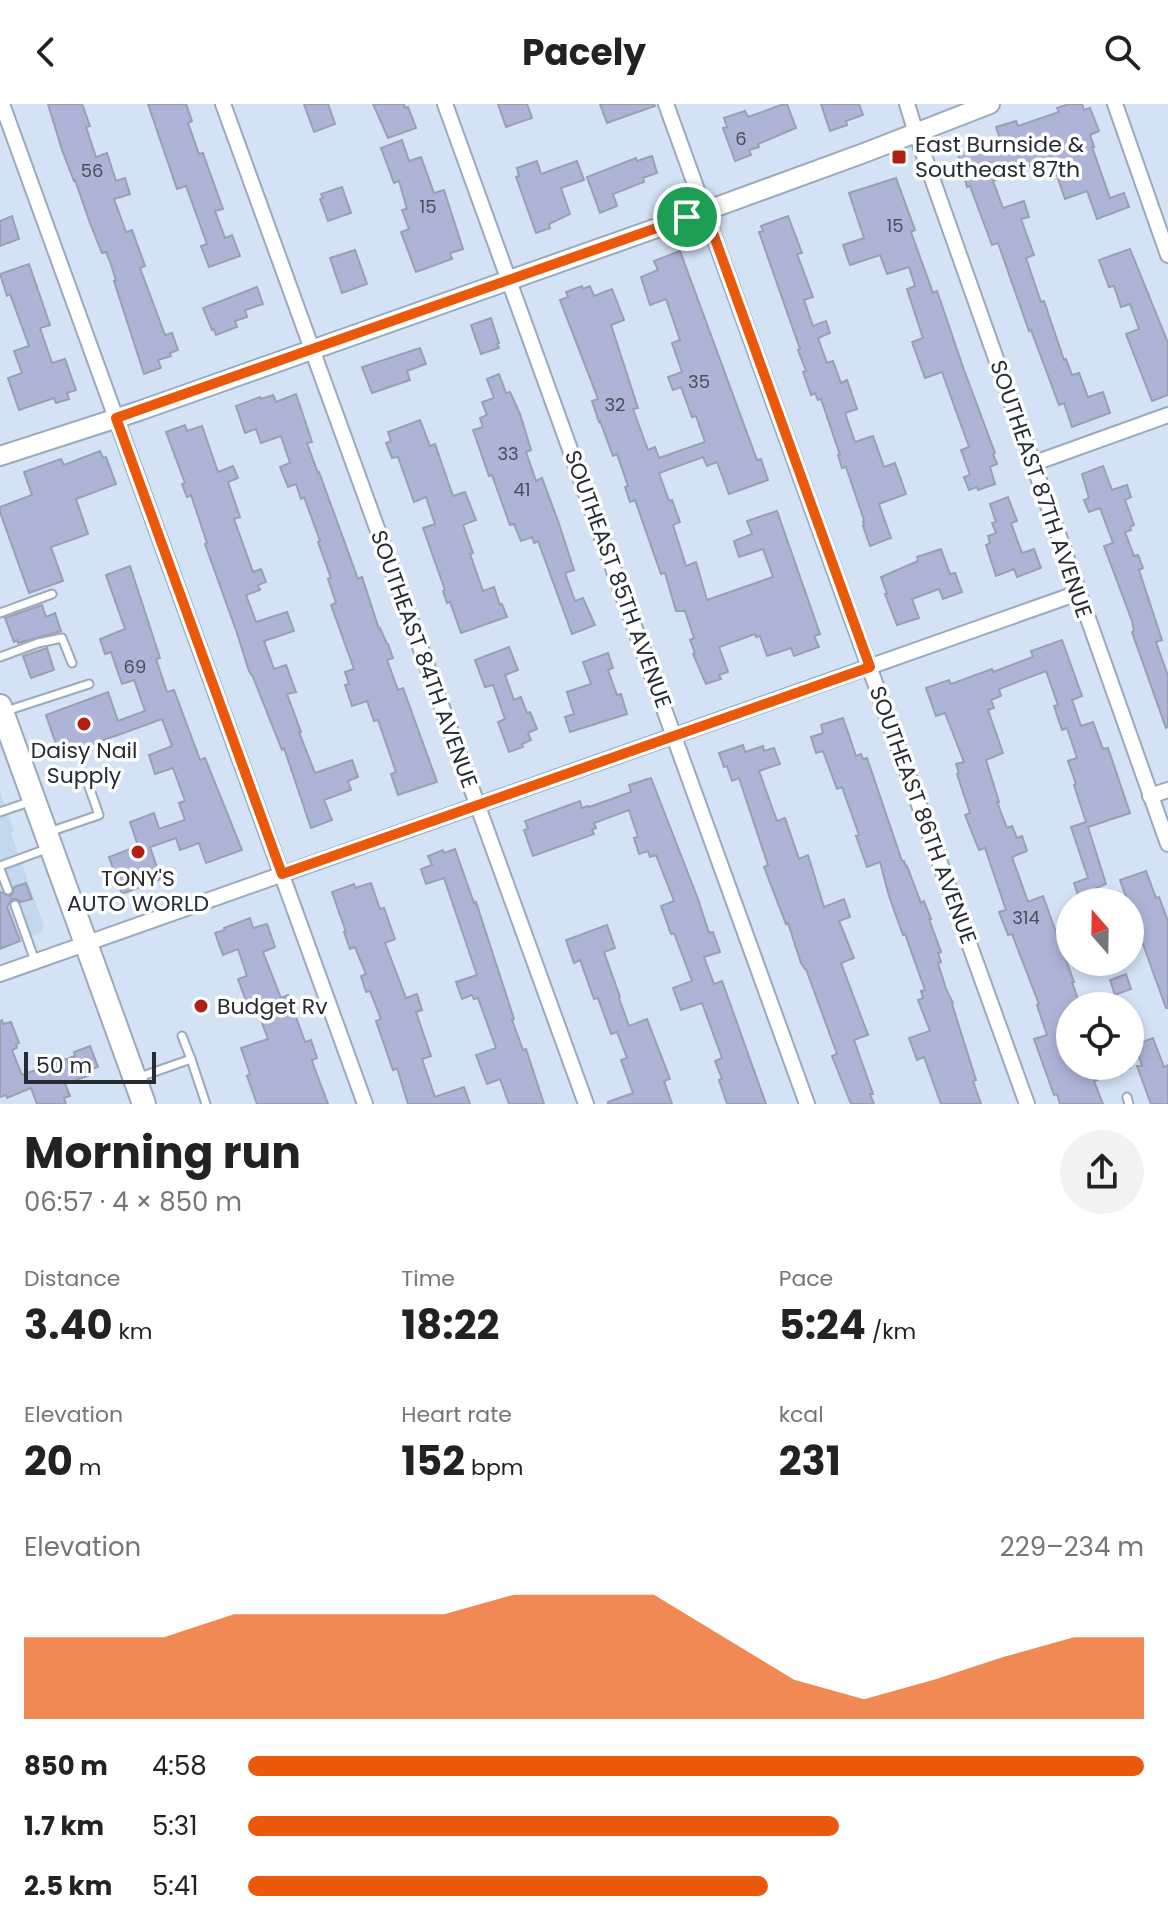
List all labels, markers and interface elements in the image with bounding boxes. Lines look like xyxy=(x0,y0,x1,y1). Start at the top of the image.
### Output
text: Pacely xyxy=(522,27,646,78)
icon: back xyxy=(24,30,68,74)
icon: search xyxy=(1100,30,1144,74)
house number: 6 xyxy=(735,126,747,151)
place label: East Burnside & Southeast 87th xyxy=(915,129,1085,185)
marker: East Burnside & Southeast 87th xyxy=(890,148,908,166)
house number: 56 xyxy=(81,158,103,183)
pin xyxy=(653,183,721,251)
house number: 15 xyxy=(419,194,437,219)
icon: arrive xyxy=(665,195,709,239)
house number: 15 xyxy=(886,213,904,238)
street label: SOUTHEAST 87TH AVENUE xyxy=(982,356,1100,622)
house number: 35 xyxy=(688,369,710,394)
house number: 32 xyxy=(605,392,625,417)
house number: 33 xyxy=(497,441,519,466)
street label: SOUTHEAST 85TH AVENUE xyxy=(557,446,679,712)
house number: 41 xyxy=(513,477,531,502)
street label: SOUTHEAST 84TH AVENUE xyxy=(363,526,485,792)
house number: 69 xyxy=(124,654,146,679)
street label: SOUTHEAST 86TH AVENUE xyxy=(862,682,984,948)
marker: Daisy Nail Supply xyxy=(75,715,93,733)
place label: Daisy Nail Supply xyxy=(31,735,137,791)
marker: TONY'S AUTO WORLD xyxy=(129,843,147,861)
place label: TONY'S AUTO WORLD xyxy=(67,863,209,919)
north arrow xyxy=(1056,888,1144,976)
map controls xyxy=(1056,888,1144,1080)
house number: 314 xyxy=(1012,905,1040,930)
place label: Budget Rv xyxy=(217,991,328,1022)
button: locate xyxy=(1056,992,1144,1080)
marker: Budget Rv xyxy=(192,997,210,1015)
scale bar xyxy=(24,1048,156,1084)
text: 50 m xyxy=(36,1050,92,1081)
text: Morning run xyxy=(24,1122,301,1183)
button: share xyxy=(1060,1130,1144,1214)
text: 06:57 · 4 × 850 m xyxy=(24,1184,242,1220)
text: Distance xyxy=(24,1263,120,1294)
text: Time xyxy=(401,1263,455,1294)
text: Pace xyxy=(779,1263,833,1294)
text: 3.40 xyxy=(24,1297,113,1353)
text: 18:22 xyxy=(401,1297,499,1353)
text: 5:24 xyxy=(779,1297,866,1353)
text: km xyxy=(113,1316,153,1347)
text: /km xyxy=(866,1316,916,1347)
text: Elevation xyxy=(24,1399,123,1430)
text: Heart rate xyxy=(401,1399,512,1430)
text: kcal xyxy=(779,1399,824,1430)
text: 20 xyxy=(24,1433,73,1489)
text: 152 xyxy=(401,1433,465,1489)
text: 231 xyxy=(779,1433,841,1489)
text: m xyxy=(73,1452,101,1483)
text: bpm xyxy=(465,1452,524,1483)
text: Elevation xyxy=(24,1529,141,1565)
text: 229–234 m xyxy=(1000,1529,1144,1565)
text: 850 m xyxy=(24,1748,108,1784)
text: 4:58 xyxy=(152,1748,207,1784)
text: 1.7 km xyxy=(24,1808,104,1844)
text: 5:31 xyxy=(152,1808,198,1844)
text: 2.5 km xyxy=(24,1868,112,1904)
text: 5:41 xyxy=(152,1868,199,1904)

